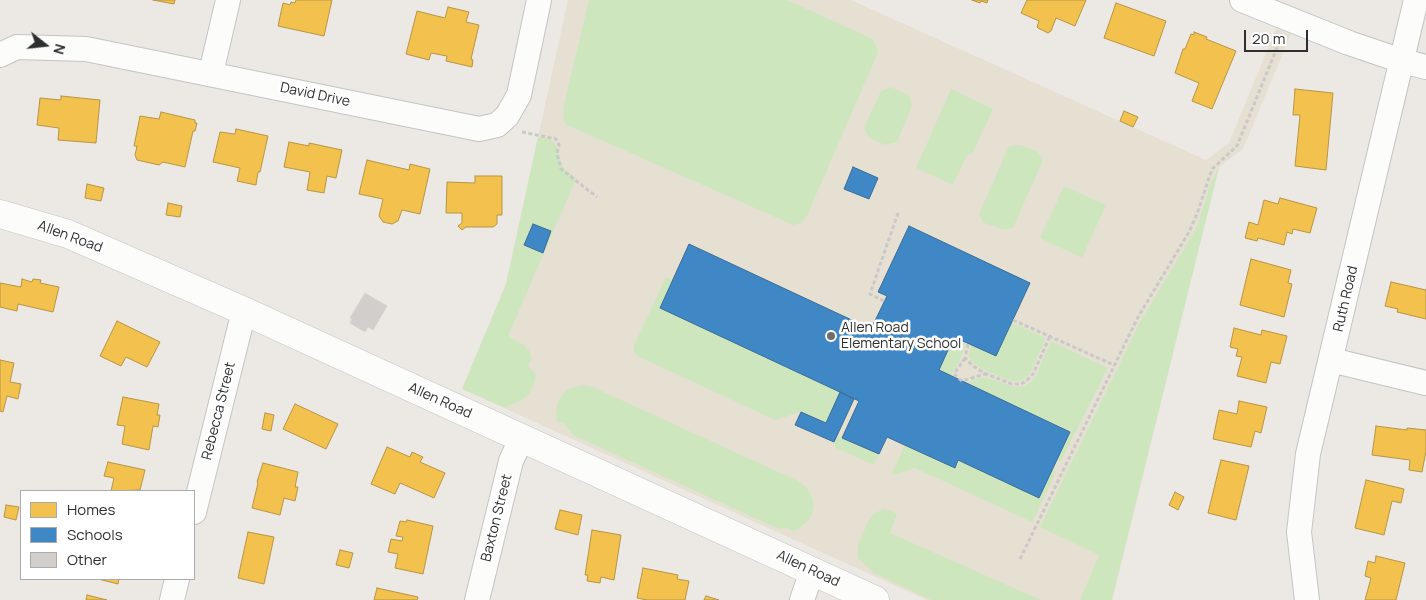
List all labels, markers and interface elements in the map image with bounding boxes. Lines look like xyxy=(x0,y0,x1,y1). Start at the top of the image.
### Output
north arrow xyxy=(20,20,70,70)
scale bar xyxy=(1246,20,1310,52)
text: 20 m xyxy=(1252,28,1285,49)
text: N xyxy=(49,42,70,57)
street label: David Drive xyxy=(278,79,352,111)
street label: Allen Road xyxy=(35,218,105,256)
street label: Ruth Road xyxy=(1330,264,1362,334)
place label: Allen Road Elementary School xyxy=(841,320,961,352)
marker: Allen Road Elementary School xyxy=(825,330,837,342)
street label: Rebecca Street xyxy=(199,360,239,462)
street label: Allen Road xyxy=(406,380,474,422)
street label: Baxton Street xyxy=(478,473,516,563)
legend xyxy=(20,490,195,580)
text: Homes xyxy=(67,499,115,520)
text: Schools xyxy=(67,524,123,545)
street label: Allen Road xyxy=(774,547,842,591)
text: Other xyxy=(67,549,107,570)

